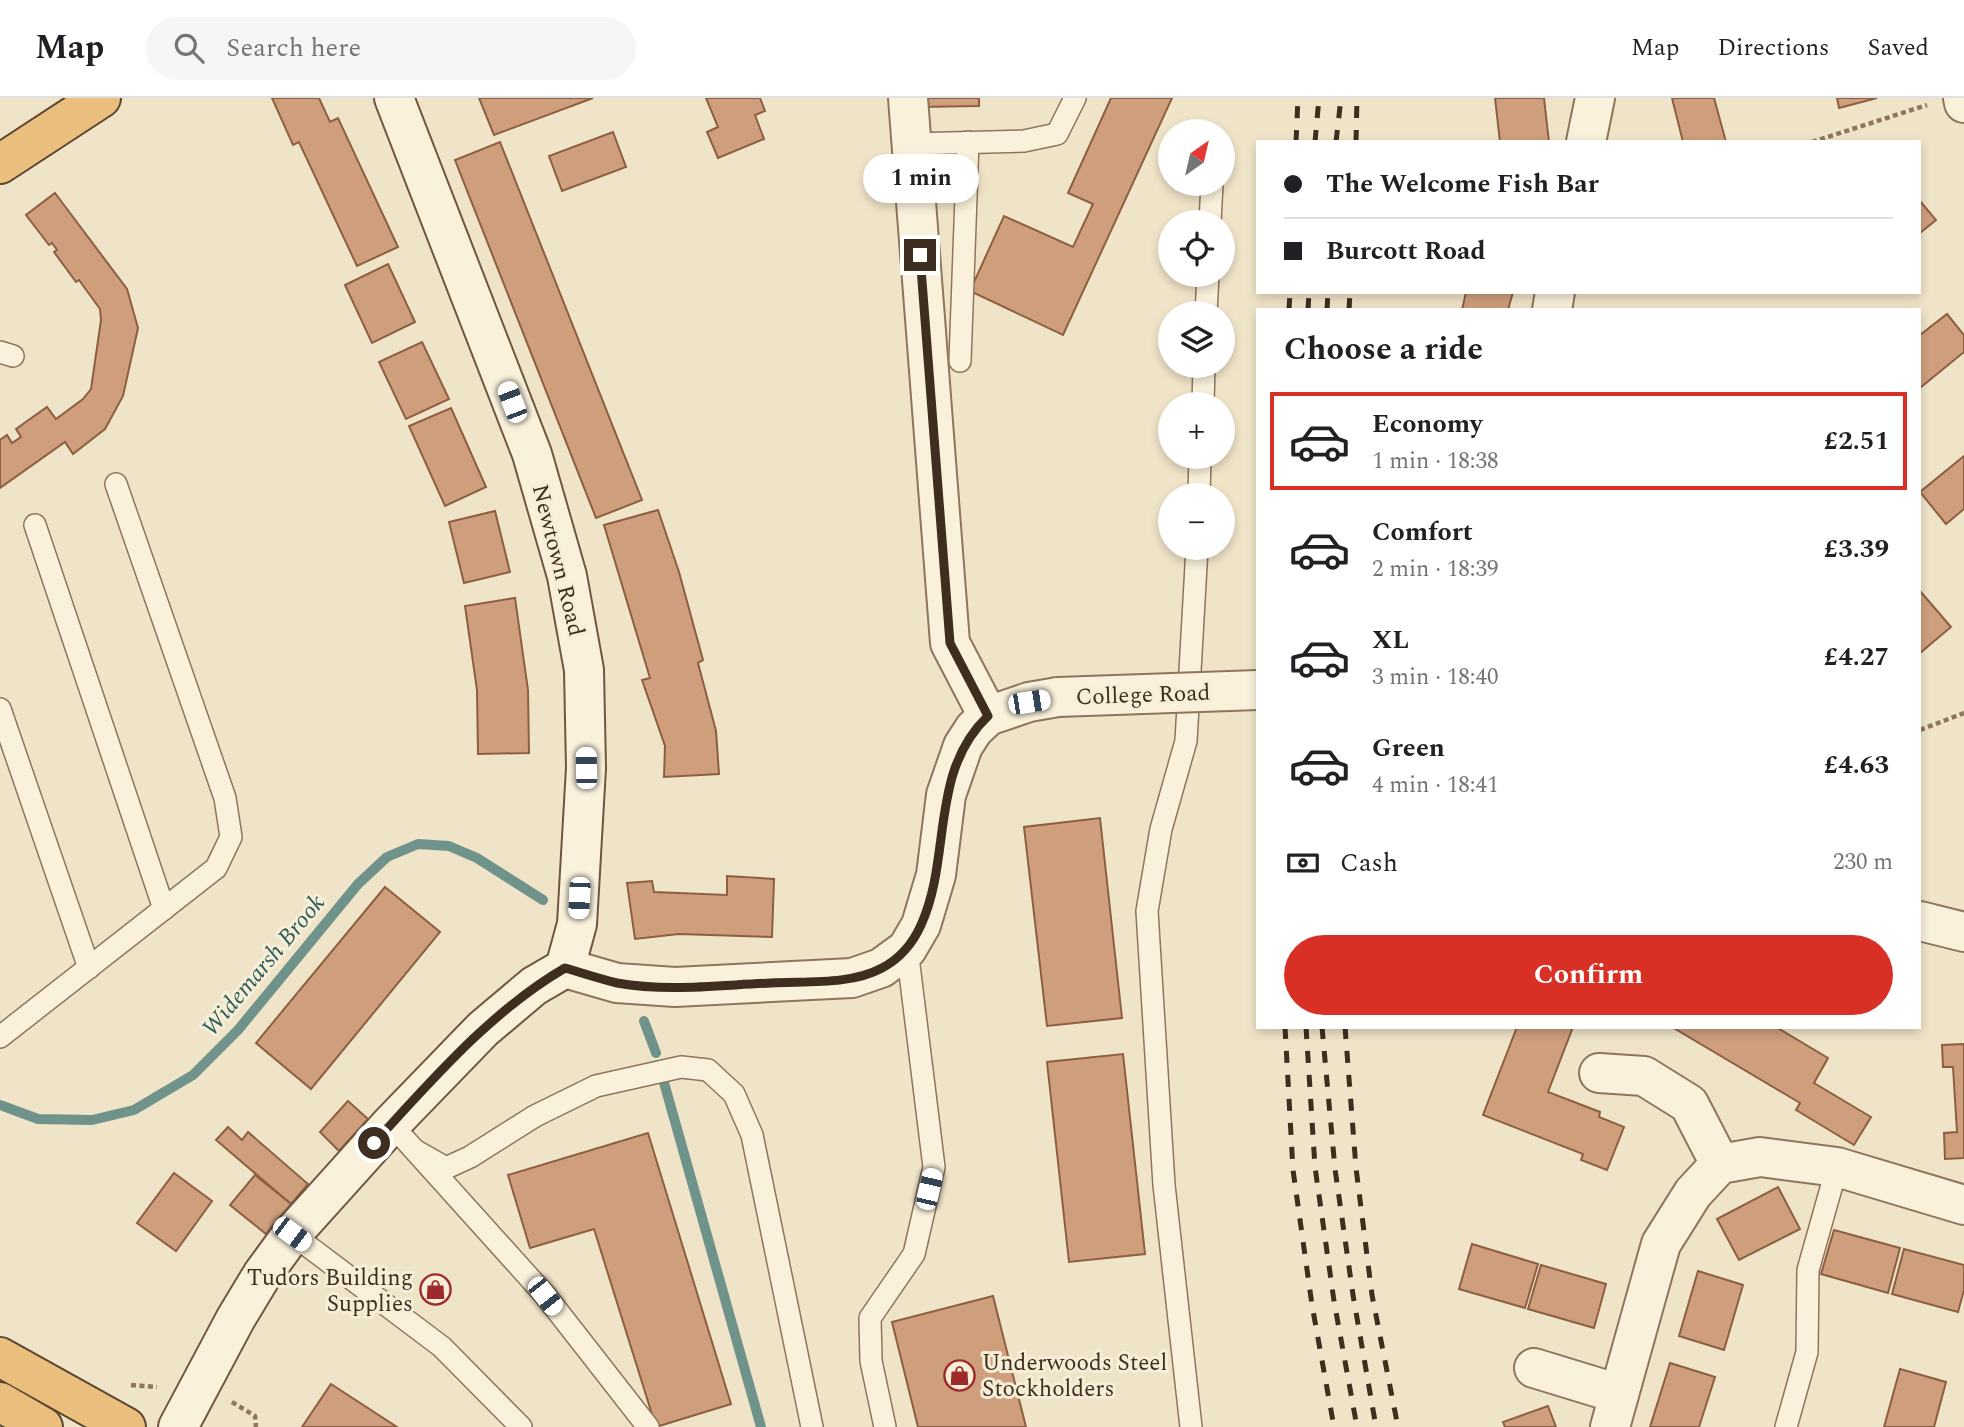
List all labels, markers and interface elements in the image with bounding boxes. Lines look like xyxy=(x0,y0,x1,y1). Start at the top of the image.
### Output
search box xyxy=(146,17,636,80)
text: Map xyxy=(35,23,104,73)
text: Search here xyxy=(226,28,361,68)
icon: search xyxy=(170,29,208,67)
text: Map xyxy=(1631,30,1679,66)
text: Directions xyxy=(1717,30,1829,66)
text: Saved xyxy=(1867,30,1929,66)
north arrow xyxy=(1158,119,1236,196)
map controls xyxy=(1158,119,1235,560)
callout: 1 min xyxy=(862,153,978,202)
text: 1 min xyxy=(890,161,952,196)
text: The Welcome Fish Bar xyxy=(1326,164,1599,204)
button: locate xyxy=(1158,210,1235,287)
text: Burcott Road xyxy=(1326,231,1486,271)
route end xyxy=(904,239,936,271)
button: layers xyxy=(1158,301,1235,378)
text: Choose a ride xyxy=(1284,325,1483,374)
car xyxy=(495,379,530,425)
button: + xyxy=(1158,392,1235,469)
text: Economy xyxy=(1372,404,1482,444)
icon: car xyxy=(1288,410,1351,473)
text: £2.51 xyxy=(1824,421,1889,461)
text: 1 min · 18:38 xyxy=(1372,444,1499,479)
street label: Newtown Road xyxy=(522,481,593,640)
button: − xyxy=(1158,483,1235,560)
text: Comfort xyxy=(1372,512,1473,552)
icon: car xyxy=(1288,518,1351,581)
text: £3.39 xyxy=(1824,529,1889,569)
text: 2 min · 18:39 xyxy=(1372,552,1499,587)
text: XL xyxy=(1372,620,1409,660)
icon: car xyxy=(1288,626,1351,689)
text: £4.27 xyxy=(1824,637,1889,677)
text: 3 min · 18:40 xyxy=(1372,660,1499,695)
street label: College Road xyxy=(1075,676,1211,715)
car xyxy=(1007,688,1052,716)
text: Green xyxy=(1372,728,1445,768)
icon: car xyxy=(1288,734,1351,797)
text: £4.63 xyxy=(1824,745,1889,785)
car xyxy=(576,747,597,789)
text: 4 min · 18:41 xyxy=(1372,768,1499,803)
text: Cash xyxy=(1340,843,1398,883)
icon: cash xyxy=(1284,844,1322,882)
text: 230 m xyxy=(1833,845,1893,880)
car xyxy=(568,876,591,920)
water label: Widemarsh Brook xyxy=(193,887,334,1045)
button: Confirm xyxy=(1284,935,1893,1015)
route start xyxy=(358,1127,390,1159)
car xyxy=(915,1166,944,1212)
car xyxy=(269,1213,316,1255)
place label: Tudors Building Supplies xyxy=(247,1261,413,1322)
shop icon: Tudors Building Supplies xyxy=(419,1273,453,1307)
car xyxy=(524,1273,567,1319)
place label: Underwoods Steel Stockholders xyxy=(982,1346,1167,1407)
shop icon: Underwoods Steel Stockholders xyxy=(942,1358,976,1392)

